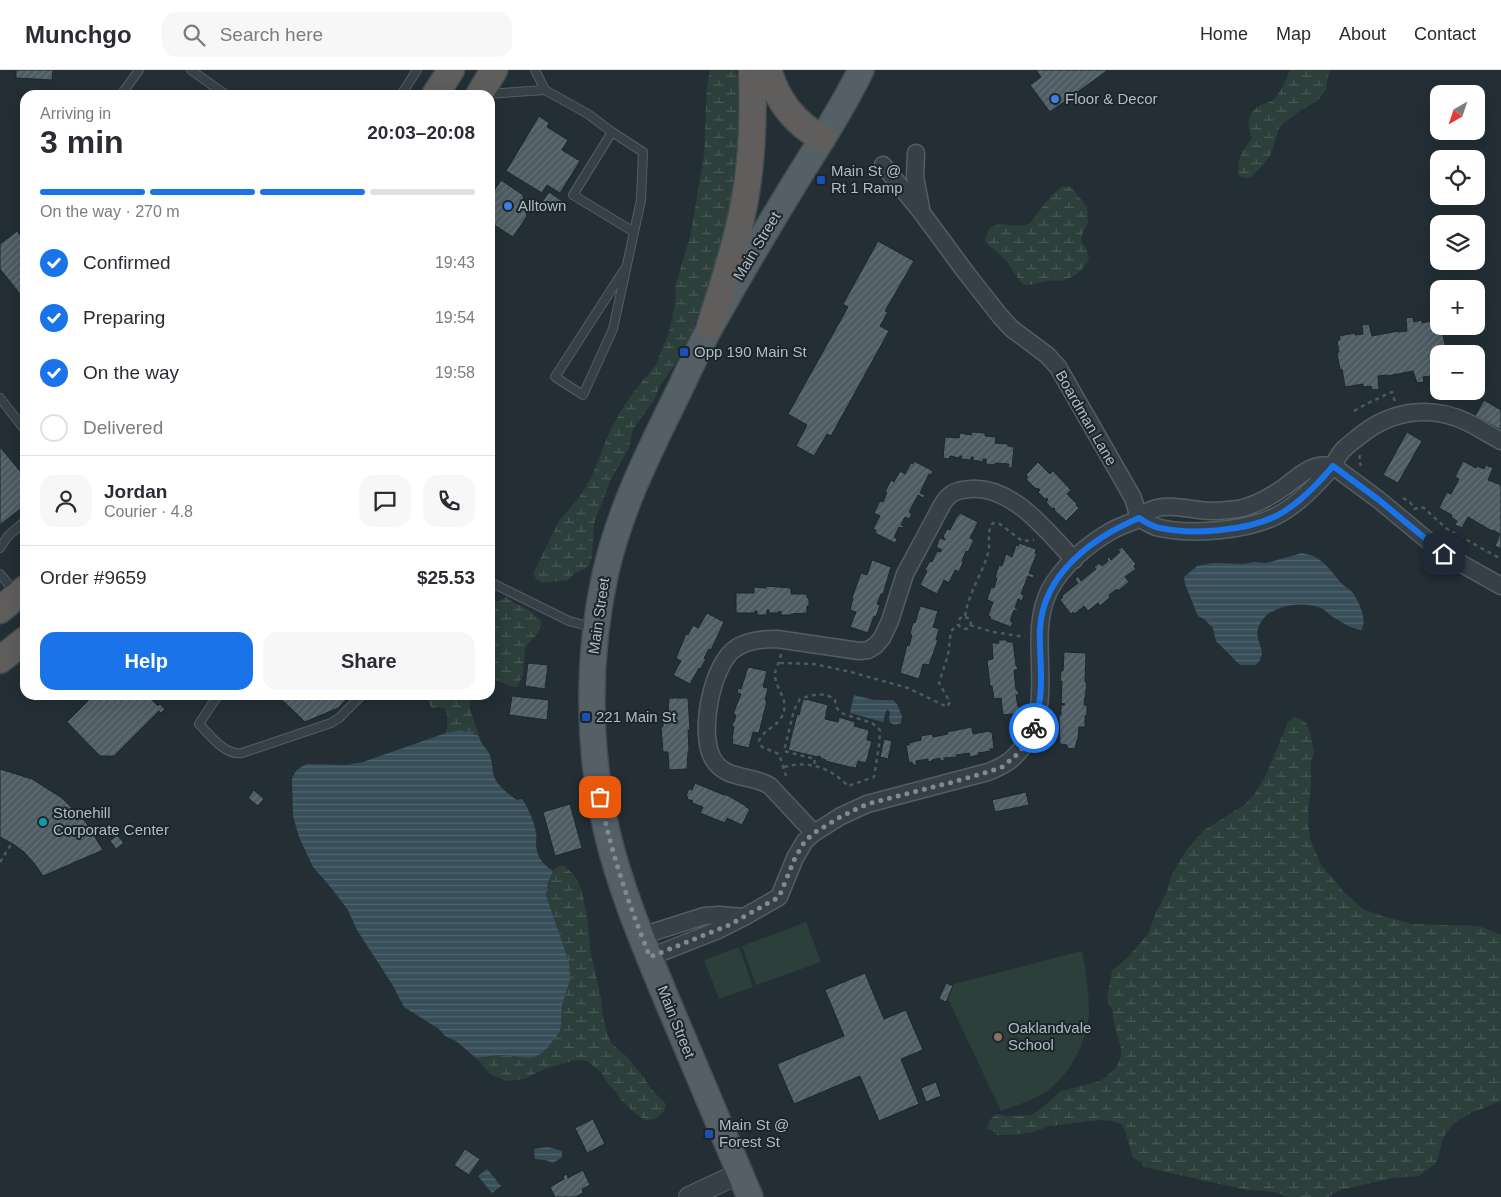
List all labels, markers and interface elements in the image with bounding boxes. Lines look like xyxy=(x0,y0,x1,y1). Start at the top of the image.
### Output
search box xyxy=(162,12,512,57)
text: Munchgo xyxy=(25,21,132,48)
icon: search xyxy=(180,21,208,49)
text: Search here xyxy=(220,24,323,45)
text: Home xyxy=(1200,24,1248,44)
text: Map xyxy=(1276,24,1311,44)
text: About xyxy=(1339,24,1386,44)
text: Contact xyxy=(1414,24,1476,44)
north arrow xyxy=(1430,85,1485,140)
map controls xyxy=(1430,85,1485,400)
place label: Floor & Decor xyxy=(1065,90,1158,107)
marker: Floor & Decor xyxy=(1049,93,1061,105)
text: Arriving in xyxy=(40,105,111,122)
text: 20:03–20:08 xyxy=(367,122,475,143)
text: 3 min xyxy=(40,124,124,160)
button: locate xyxy=(1430,150,1485,205)
place label: Main St @ Rt 1 Ramp xyxy=(831,162,903,196)
marker: Main St @ Rt 1 Ramp xyxy=(815,174,827,186)
place label: Alltown xyxy=(518,197,566,214)
marker: Alltown xyxy=(502,200,514,212)
text: On the way · 270 m xyxy=(40,203,180,220)
street label: Main Street xyxy=(730,208,784,283)
button: layers xyxy=(1430,215,1485,270)
icon: check xyxy=(40,249,68,277)
text: Confirmed xyxy=(83,252,171,273)
text: 19:43 xyxy=(435,254,475,271)
button: + xyxy=(1430,280,1485,335)
icon: check xyxy=(40,304,68,332)
text: Preparing xyxy=(83,307,165,328)
text: 19:54 xyxy=(435,309,475,326)
place label: Opp 190 Main St xyxy=(694,343,807,360)
button: − xyxy=(1430,345,1485,400)
marker: Opp 190 Main St xyxy=(678,346,690,358)
icon: check xyxy=(40,359,68,387)
text: On the way xyxy=(83,362,179,383)
text: 19:58 xyxy=(435,364,475,381)
street label: Boardman Lane xyxy=(1052,367,1120,468)
text: Delivered xyxy=(83,417,163,438)
button: person xyxy=(40,475,92,527)
button: chat xyxy=(359,475,411,527)
button: phone xyxy=(423,475,475,527)
text: Jordan xyxy=(104,481,167,502)
text: Courier · 4.8 xyxy=(104,503,193,520)
pin xyxy=(1423,533,1465,575)
icon: home xyxy=(1430,540,1458,568)
text: Order #9659 xyxy=(40,567,147,588)
text: $25.53 xyxy=(417,567,475,588)
street label: Main Street xyxy=(585,576,612,655)
button: Help xyxy=(40,632,253,690)
button: Share xyxy=(263,632,475,690)
courier xyxy=(1009,703,1059,753)
place label: 221 Main St xyxy=(596,708,677,725)
marker: 221 Main St xyxy=(580,711,592,723)
icon: bike xyxy=(1020,714,1048,742)
pin xyxy=(579,776,621,818)
icon: bag xyxy=(586,783,614,811)
place label: Stonehill Corporate Center xyxy=(53,804,169,838)
marker: Stonehill Corporate Center xyxy=(37,816,49,828)
street label: Main Street xyxy=(654,983,699,1061)
place label: Oaklandvale School xyxy=(1008,1019,1091,1053)
marker: Oaklandvale School xyxy=(992,1031,1004,1043)
place label: Main St @ Forest St xyxy=(719,1116,789,1150)
marker: Main St @ Forest St xyxy=(703,1128,715,1140)

